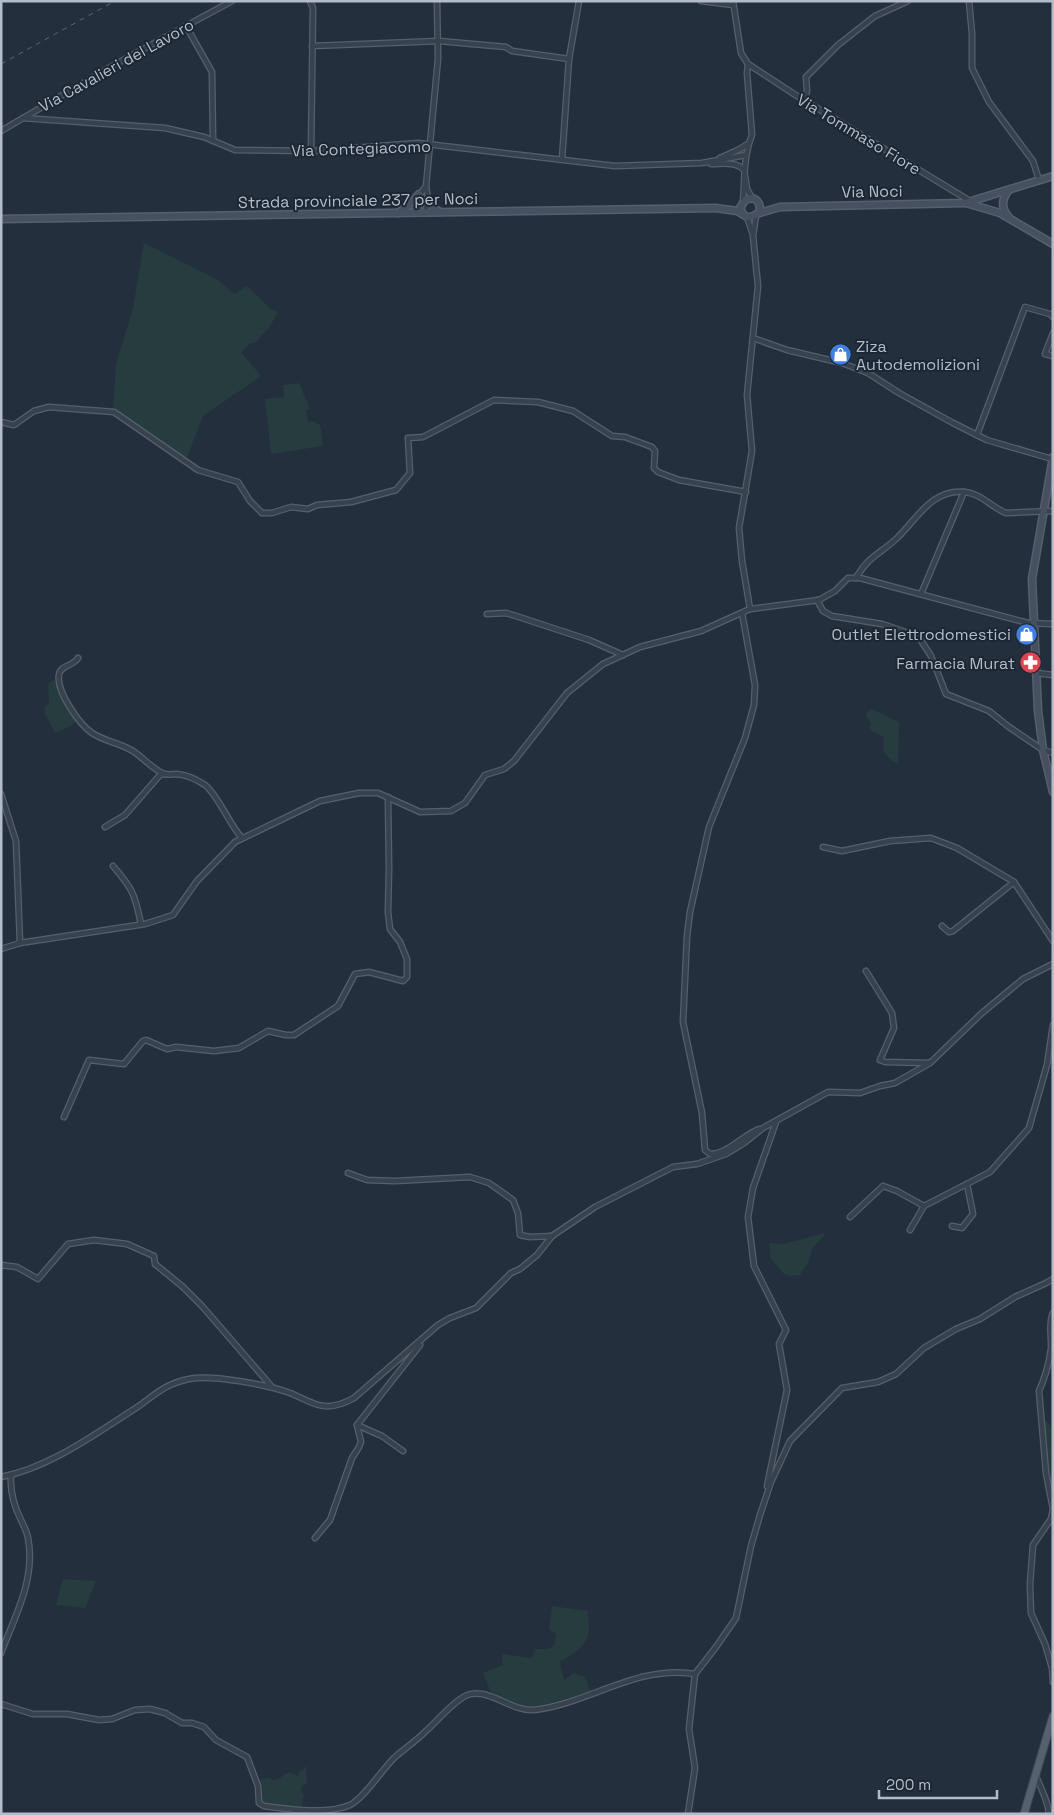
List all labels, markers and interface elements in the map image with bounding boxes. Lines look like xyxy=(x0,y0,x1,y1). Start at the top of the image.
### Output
street label: Via Cavalieri del Lavoro xyxy=(35,14,198,117)
street label: Via Tommaso Fiore xyxy=(793,89,925,180)
street label: Via Contegiacomo xyxy=(291,136,431,161)
street label: Via Noci xyxy=(841,180,903,203)
street label: Strada provinciale 237 per Noci xyxy=(238,188,478,213)
place label: Ziza Autodemolizioni xyxy=(856,336,980,375)
shop icon: Ziza Autodemolizioni xyxy=(828,343,852,367)
shop icon: Outlet Elettrodomestici xyxy=(1015,622,1039,646)
place label: Outlet Elettrodomestici xyxy=(832,624,1011,645)
pharmacy icon: Farmacia Murat xyxy=(1019,651,1043,675)
place label: Farmacia Murat xyxy=(896,653,1015,674)
scale bar xyxy=(879,1768,996,1800)
text: 200 m xyxy=(886,1775,931,1794)

